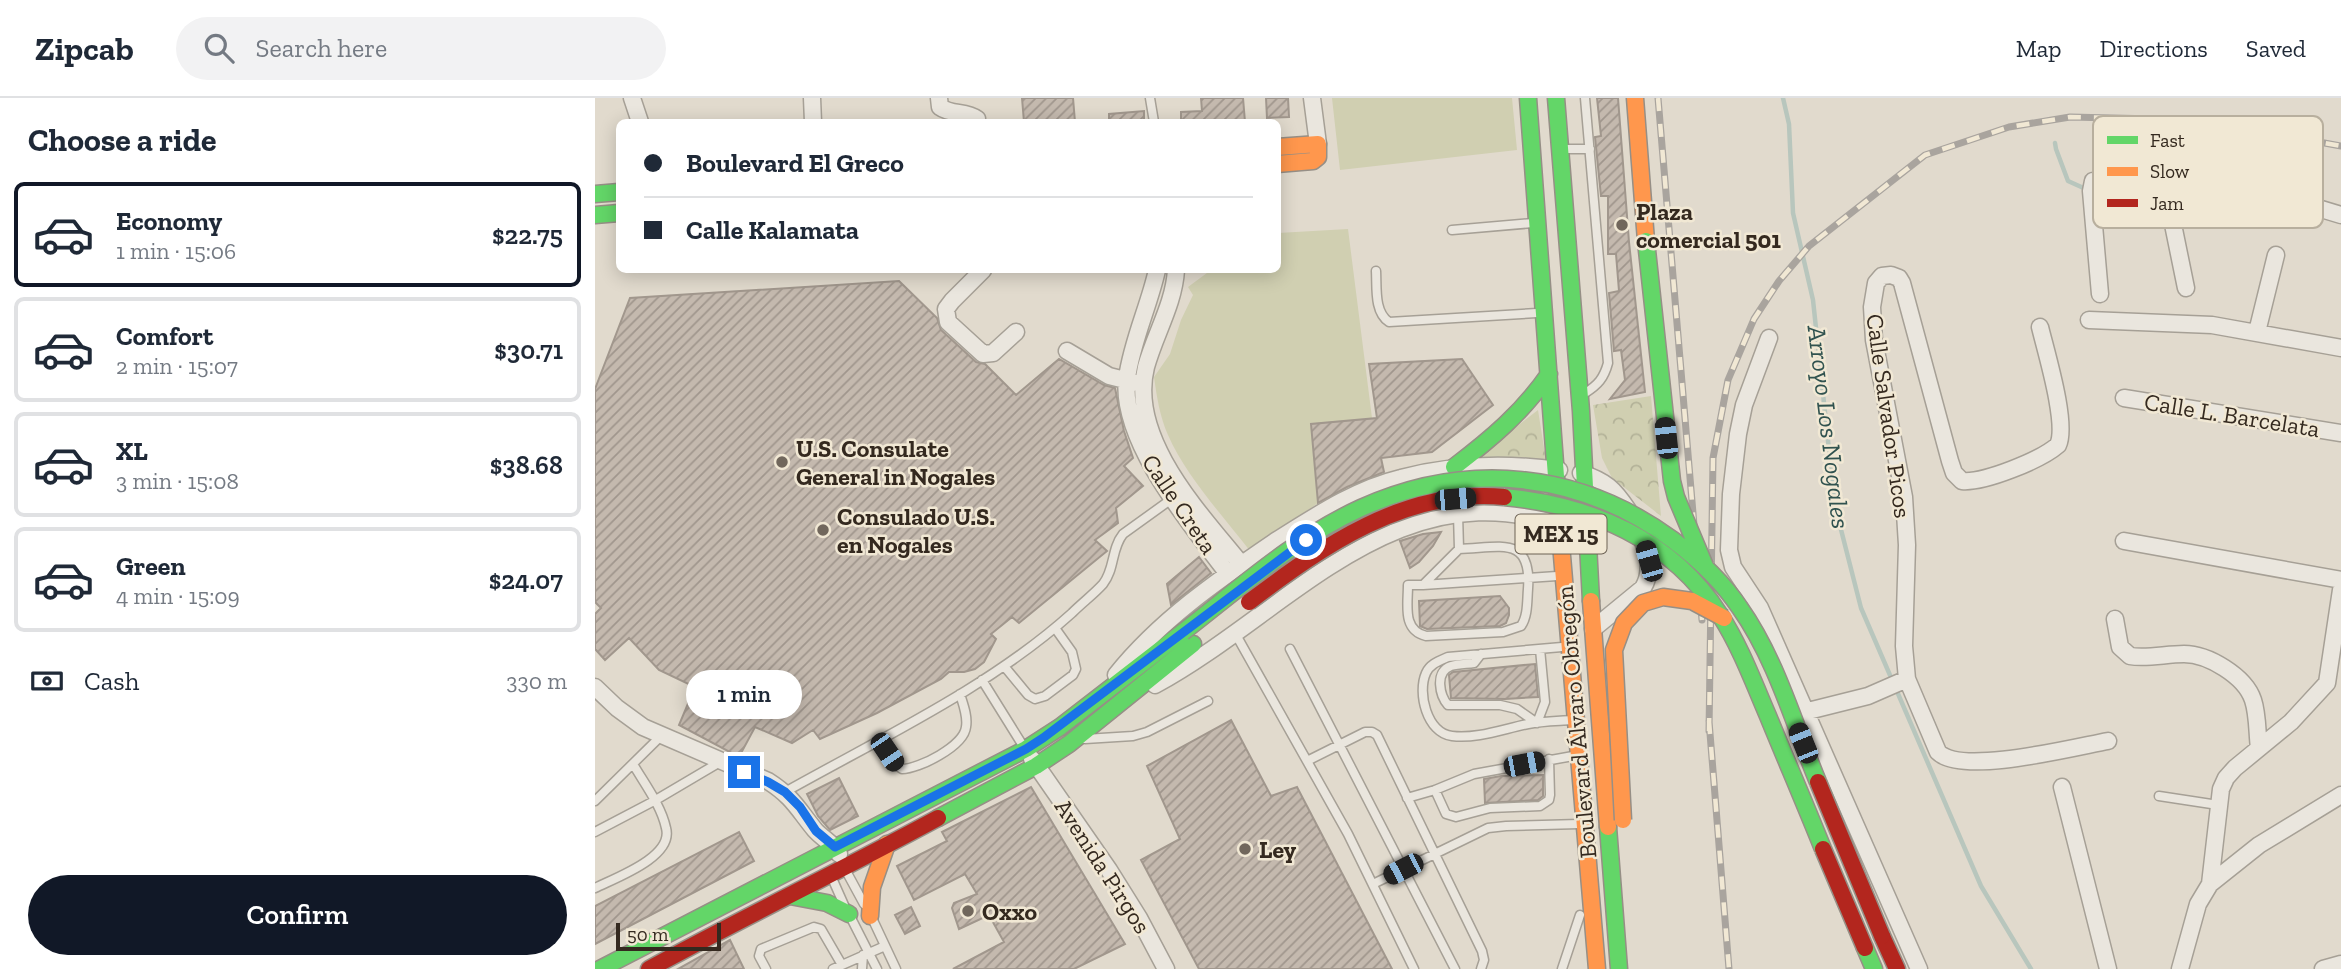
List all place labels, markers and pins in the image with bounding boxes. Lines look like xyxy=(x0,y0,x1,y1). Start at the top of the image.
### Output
place label: Plaza comercial 501 xyxy=(1636,197,1781,254)
marker: Plaza comercial 501 xyxy=(1614,217,1630,233)
place label: U.S. Consulate General in Nogales xyxy=(796,434,995,491)
marker: U.S. Consulate General in Nogales xyxy=(774,454,790,470)
place label: Consulado U.S. en Nogales xyxy=(837,502,995,559)
marker: Consulado U.S. en Nogales xyxy=(815,522,831,538)
place label: Ley xyxy=(1259,835,1297,864)
marker: Ley xyxy=(1237,841,1253,857)
place label: Oxxo xyxy=(982,897,1038,926)
marker: Oxxo xyxy=(960,903,976,919)

